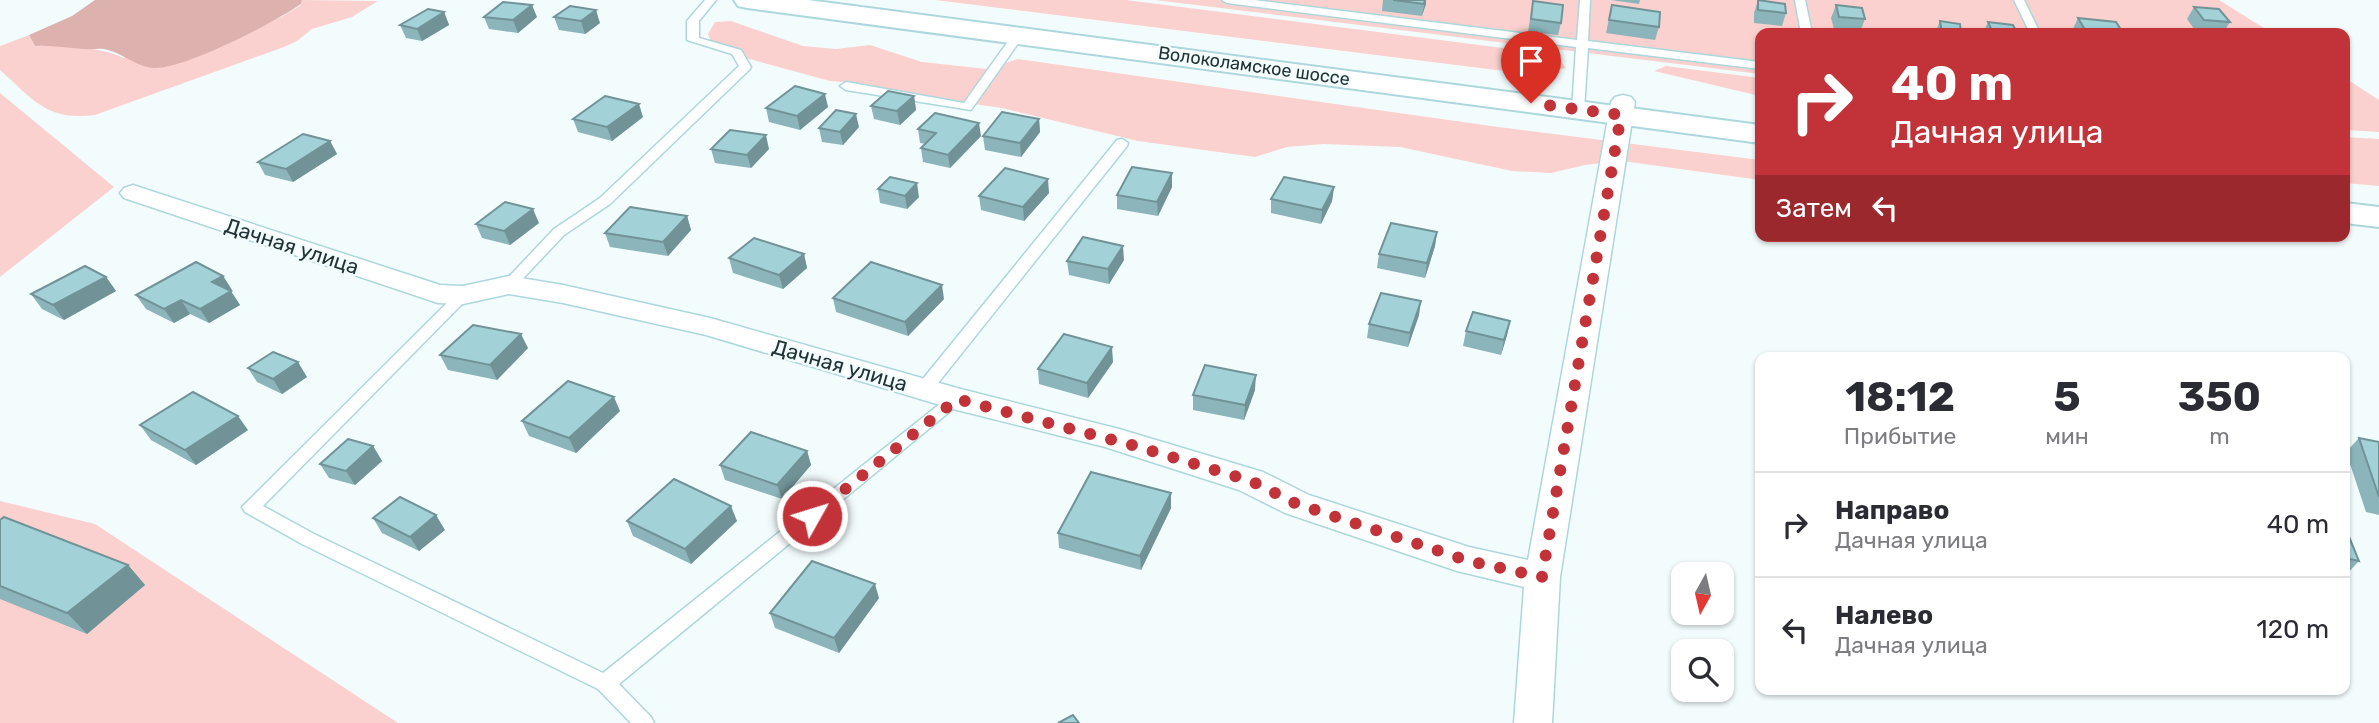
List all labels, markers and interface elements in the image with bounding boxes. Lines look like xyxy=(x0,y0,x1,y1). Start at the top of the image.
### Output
pin xyxy=(1501,31,1561,103)
street label: Волоколамское шоссе xyxy=(1157,42,1351,90)
icon: arrive xyxy=(1512,42,1550,80)
text: 40 m xyxy=(1891,54,2013,112)
icon: right xyxy=(1776,56,1867,147)
text: Дачная улица xyxy=(1891,113,2103,151)
icon: left xyxy=(1866,189,1904,227)
text: Затем xyxy=(1776,193,1852,224)
street label: Дачная улица xyxy=(222,213,362,279)
street label: Дачная улица xyxy=(770,334,910,396)
text: 18:12 xyxy=(1845,372,1955,422)
text: 5 xyxy=(2053,372,2081,422)
text: 350 xyxy=(2178,372,2261,422)
text: Прибытие xyxy=(1844,422,1956,450)
text: мин xyxy=(2045,422,2089,450)
text: m xyxy=(2209,422,2230,450)
position arrow xyxy=(775,479,849,553)
text: Направо xyxy=(1835,495,1949,526)
icon: right xyxy=(1776,506,1814,544)
text: 40 m xyxy=(2267,509,2329,540)
text: Дачная улица xyxy=(1835,526,1988,554)
north arrow xyxy=(1671,562,1734,625)
map controls xyxy=(1671,562,1734,702)
text: Налево xyxy=(1835,600,1933,631)
icon: left xyxy=(1776,611,1814,649)
text: 120 m xyxy=(2257,614,2329,645)
text: Дачная улица xyxy=(1835,631,1988,659)
button: search xyxy=(1671,639,1734,702)

